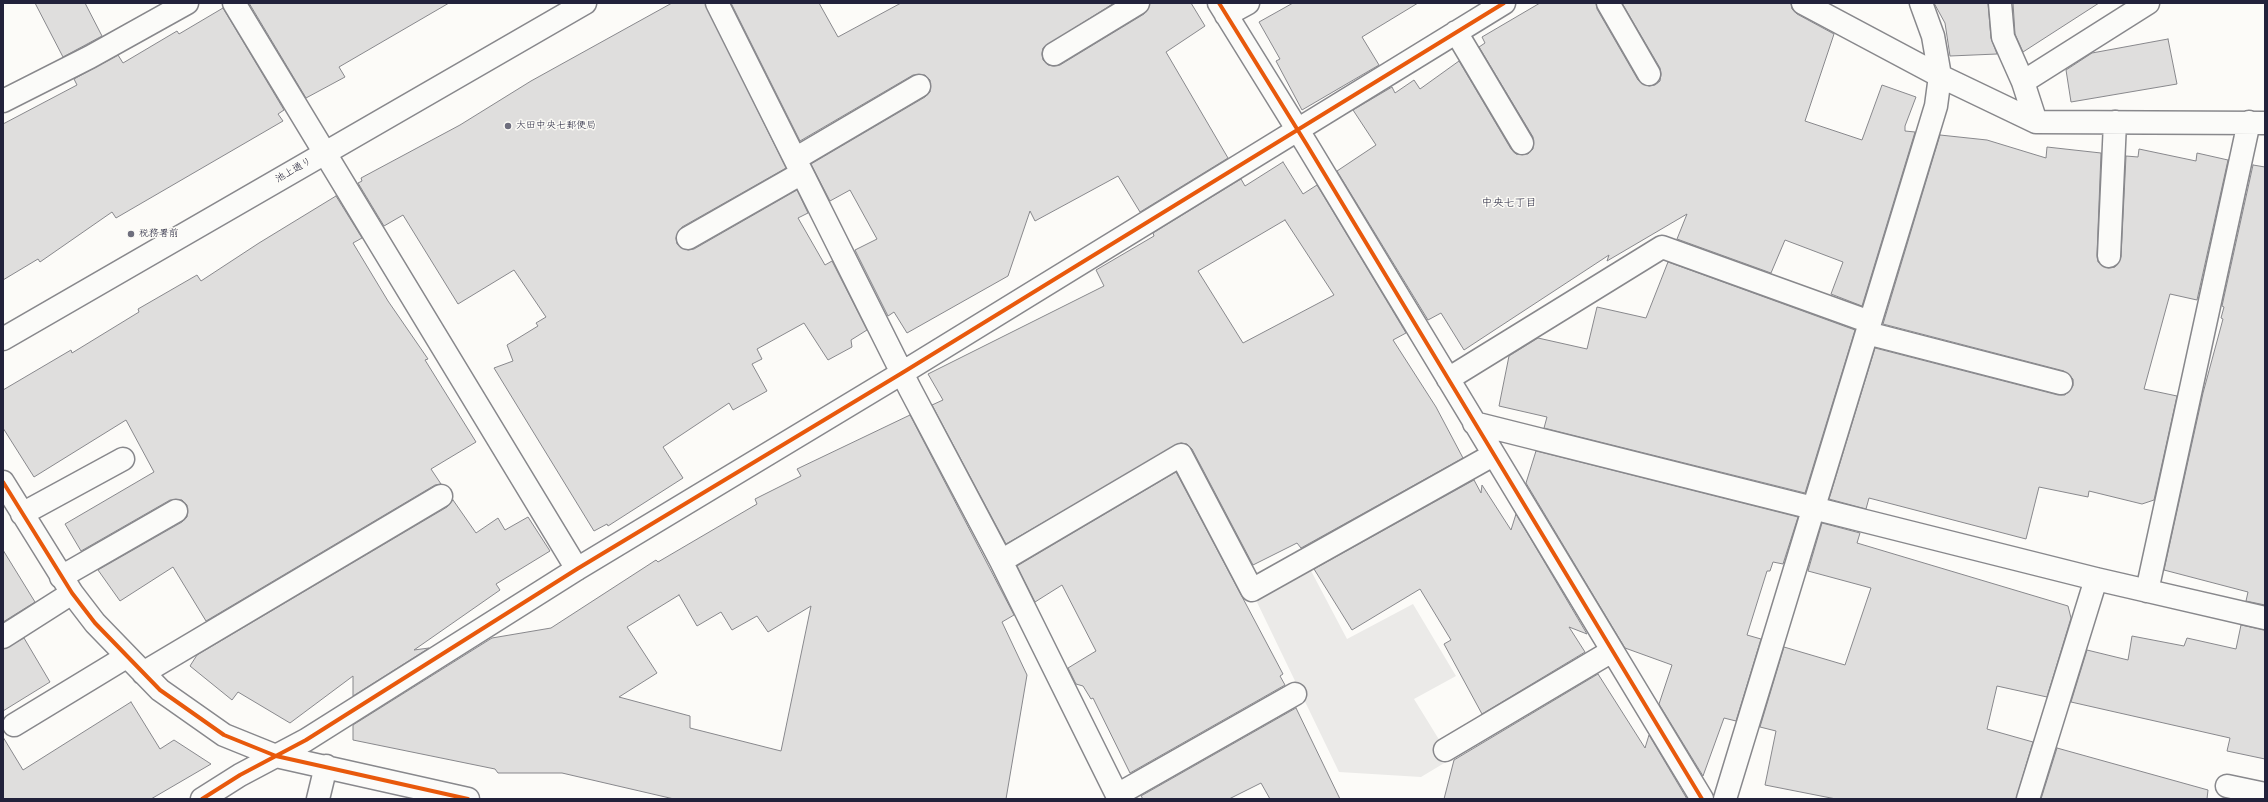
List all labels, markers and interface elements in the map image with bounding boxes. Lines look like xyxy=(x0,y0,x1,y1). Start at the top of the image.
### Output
place label: 大田中央七郵便局 xyxy=(516,120,596,132)
marker: 大田中央七郵便局 xyxy=(503,121,513,131)
street label: 池上通り xyxy=(274,156,314,186)
district label: 中央七丁目 xyxy=(1482,197,1536,211)
place label: 税務署前 xyxy=(139,228,179,240)
marker: 税務署前 xyxy=(126,229,136,239)

